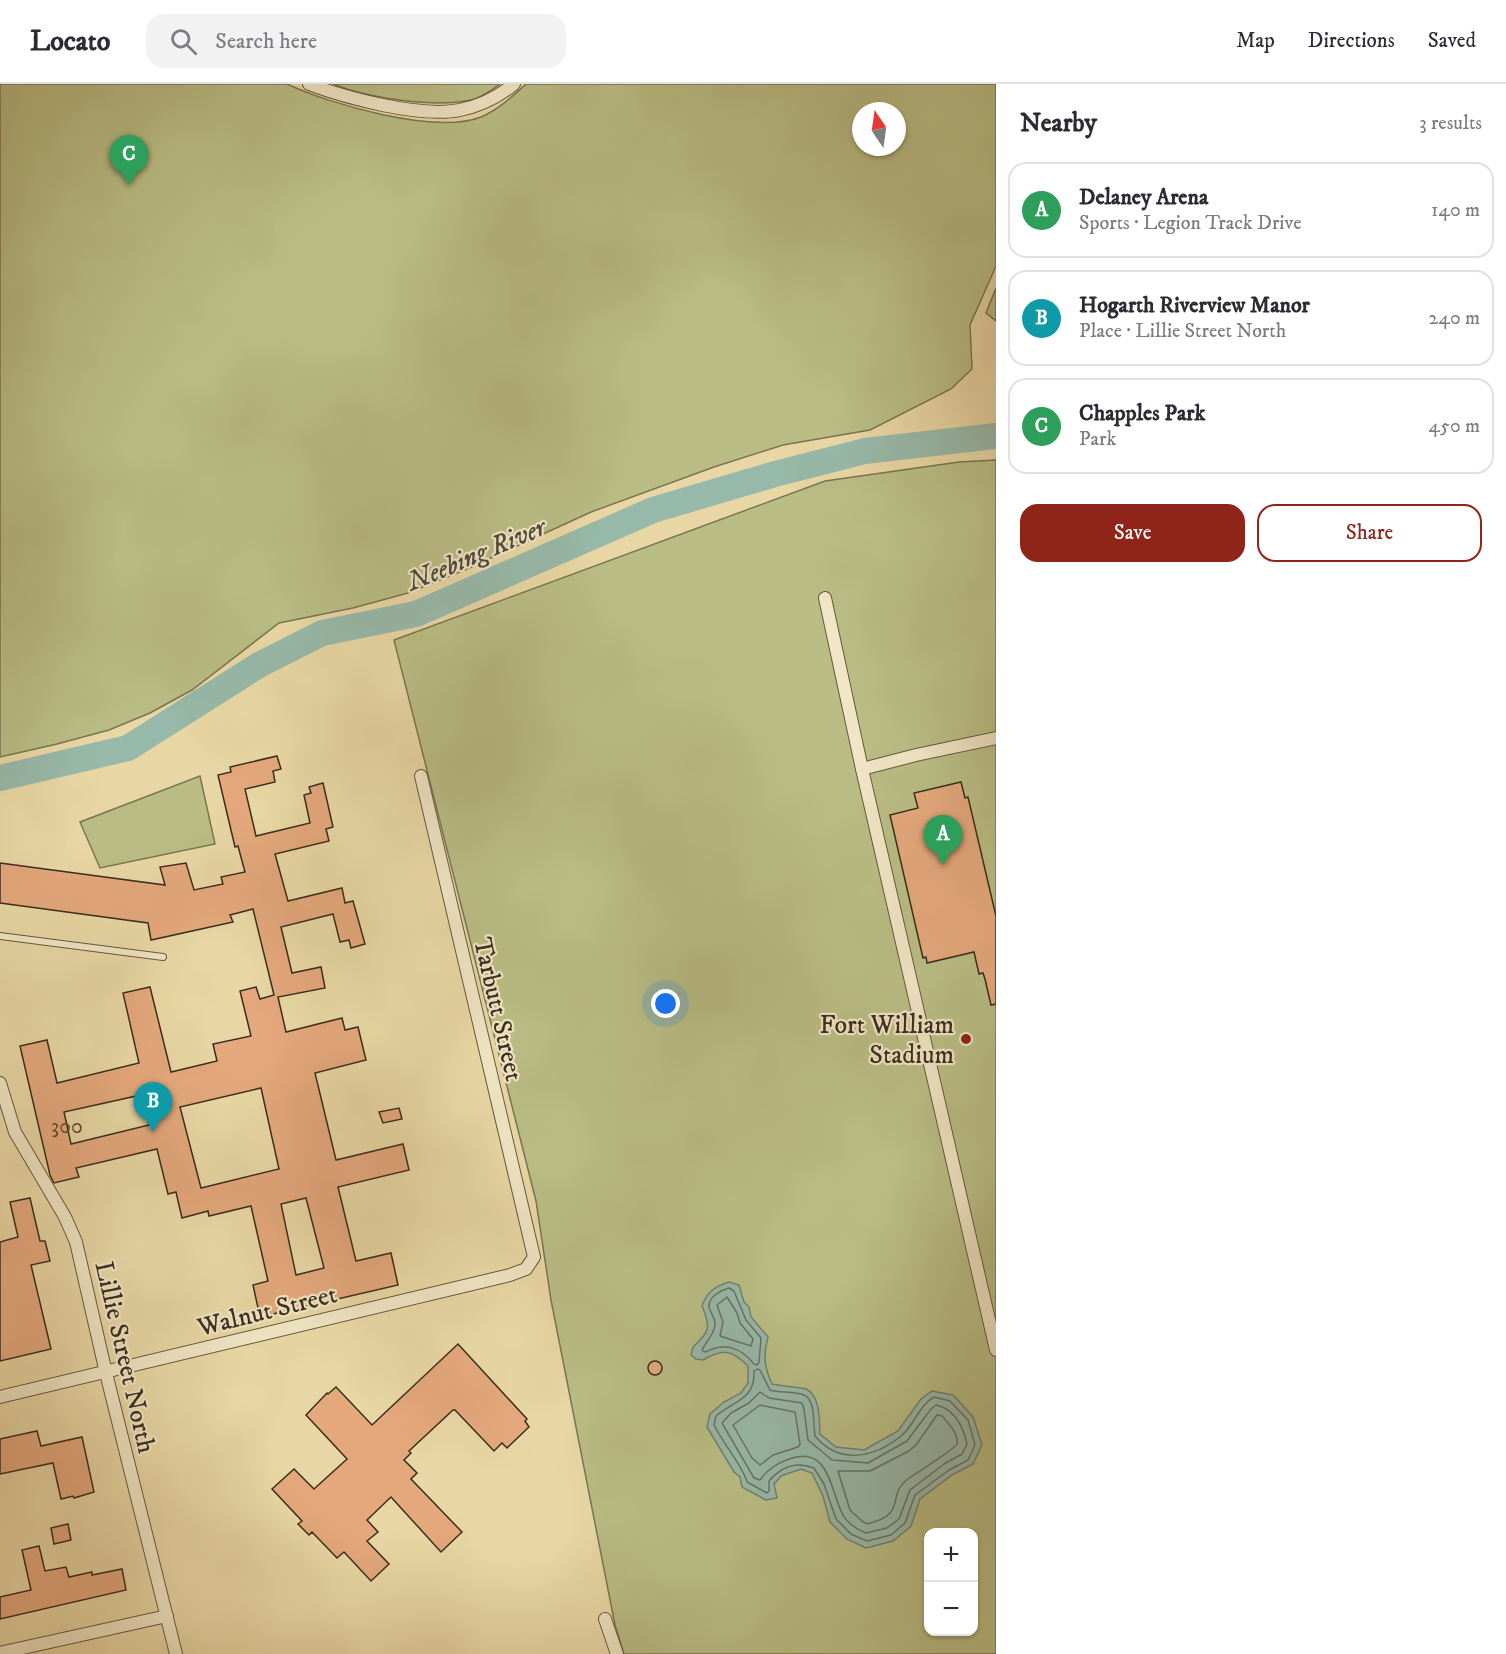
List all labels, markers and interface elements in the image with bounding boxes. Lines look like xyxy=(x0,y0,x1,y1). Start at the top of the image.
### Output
search box xyxy=(146,14,566,68)
text: Locato xyxy=(30,24,110,59)
icon: search xyxy=(167,25,200,58)
text: Search here xyxy=(215,28,317,55)
text: Map xyxy=(1236,28,1275,54)
text: Directions xyxy=(1308,28,1395,54)
text: Saved xyxy=(1428,28,1476,54)
north arrow xyxy=(852,102,906,156)
text: Nearby xyxy=(1020,107,1097,140)
text: 3 results xyxy=(1419,111,1482,136)
pin: C xyxy=(110,135,148,185)
text: Delaney Arena xyxy=(1079,184,1208,211)
text: A xyxy=(1035,198,1048,223)
text: 140 m xyxy=(1431,198,1480,223)
text: Sports · Legion Track Drive xyxy=(1079,211,1302,236)
text: Hogarth Riverview Manor xyxy=(1079,292,1310,319)
text: B xyxy=(1035,306,1048,331)
text: 240 m xyxy=(1429,306,1480,331)
text: Place · Lillie Street North xyxy=(1079,319,1286,344)
text: Chapples Park xyxy=(1079,400,1205,427)
text: C xyxy=(1035,414,1048,439)
text: 450 m xyxy=(1429,414,1480,439)
text: Park xyxy=(1079,427,1116,452)
button: Save xyxy=(1020,504,1245,562)
button: Share xyxy=(1257,504,1482,562)
water label: Neebing River xyxy=(400,510,553,600)
pin: A xyxy=(924,816,962,865)
street label: Tarbutt Street xyxy=(465,934,530,1084)
your location xyxy=(651,989,680,1018)
place label: Fort William Stadium xyxy=(819,1009,954,1072)
marker: Fort William Stadium xyxy=(959,1032,973,1046)
pin: B xyxy=(134,1082,172,1132)
house number: 300 xyxy=(51,1113,83,1140)
street label: Lillie Street North xyxy=(86,1258,163,1457)
street label: Walnut Street xyxy=(193,1278,341,1345)
map controls xyxy=(924,1528,978,1636)
button: + xyxy=(924,1528,978,1582)
button: − xyxy=(924,1582,978,1636)

